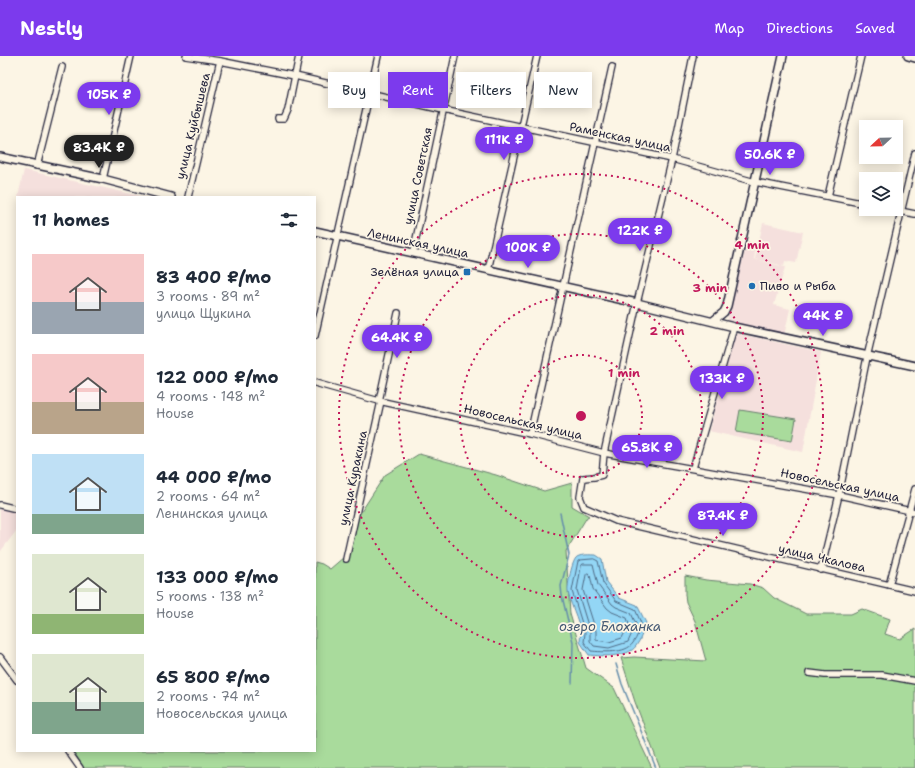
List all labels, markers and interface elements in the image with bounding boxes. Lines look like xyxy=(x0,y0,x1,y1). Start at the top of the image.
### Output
text: Nestly xyxy=(20,16,83,41)
text: Map xyxy=(715,19,745,37)
text: Directions xyxy=(767,19,833,37)
text: Saved xyxy=(855,19,895,37)
street label: улица Куйбышева xyxy=(172,71,214,181)
chip: Buy xyxy=(328,72,380,108)
chip: Rent xyxy=(388,72,448,108)
chip: Filters xyxy=(456,72,526,108)
chip: New xyxy=(534,72,592,108)
pin: 105K ₽ xyxy=(76,82,142,116)
text: 105K ₽ xyxy=(86,86,132,103)
street label: Раменская улица xyxy=(568,118,673,156)
north arrow xyxy=(859,120,903,164)
map controls xyxy=(859,120,903,216)
street label: улица Советская xyxy=(400,126,436,226)
pin: 111K ₽ xyxy=(471,127,537,161)
text: 111K ₽ xyxy=(484,131,524,148)
pin: 83.4K ₽ xyxy=(62,135,136,169)
text: 83.4K ₽ xyxy=(73,139,125,156)
pin: 50.6K ₽ xyxy=(733,142,807,176)
text: 50.6K ₽ xyxy=(744,146,796,163)
button: layers xyxy=(859,172,903,216)
text: 11 homes xyxy=(32,209,110,231)
icon: filters xyxy=(278,209,300,231)
pin: 122K ₽ xyxy=(607,218,673,252)
text: 122K ₽ xyxy=(617,222,663,239)
street label: Ленинская улица xyxy=(366,224,471,262)
pin: 100K ₽ xyxy=(495,235,561,269)
text: 4 min xyxy=(735,237,770,253)
text: 100K ₽ xyxy=(505,239,551,256)
place label: Зелёная улица xyxy=(370,264,460,280)
text: 83 400 ₽/mo xyxy=(156,266,271,288)
marker: Зелёная улица xyxy=(462,267,472,277)
icon: home xyxy=(64,270,112,318)
place label: Пиво и Рыба xyxy=(760,278,836,294)
text: 3 min xyxy=(693,280,728,296)
marker: Пиво и Рыба xyxy=(747,281,757,291)
text: 3 rooms · 89 m² xyxy=(156,288,260,305)
pin: 44K ₽ xyxy=(795,303,851,337)
text: улица Щукина xyxy=(156,305,251,322)
text: 44K ₽ xyxy=(803,307,843,324)
text: 2 min xyxy=(650,323,685,339)
pin: 64.4K ₽ xyxy=(360,325,434,359)
text: 64.4K ₽ xyxy=(371,329,423,346)
text: 1 min xyxy=(608,365,640,381)
text: 122 000 ₽/mo xyxy=(156,366,279,388)
pin: 133K ₽ xyxy=(689,366,755,400)
icon: home xyxy=(64,370,112,418)
text: 133K ₽ xyxy=(699,370,745,387)
text: 4 rooms · 148 m² xyxy=(156,388,265,405)
street label: Новосельская улица xyxy=(462,401,584,444)
text: House xyxy=(156,405,194,422)
centre of rings xyxy=(574,409,588,423)
street label: улица Куракина xyxy=(335,428,371,527)
pin: 65.8K ₽ xyxy=(610,435,684,469)
text: 65.8K ₽ xyxy=(621,439,673,456)
street label: Новосельская улица xyxy=(779,465,901,506)
text: 44 000 ₽/mo xyxy=(156,466,272,488)
icon: home xyxy=(64,470,112,518)
text: 2 rooms · 64 m² xyxy=(156,488,260,505)
pin: 87.4K ₽ xyxy=(686,503,760,537)
text: Ленинская улица xyxy=(156,505,267,522)
text: 87.4K ₽ xyxy=(697,507,749,524)
street label: улица Чкалова xyxy=(777,540,868,576)
text: 133 000 ₽/mo xyxy=(156,566,279,588)
icon: home xyxy=(64,570,112,618)
text: 5 rooms · 138 m² xyxy=(156,588,264,605)
text: House xyxy=(156,605,194,622)
water label: озеро Блоханка xyxy=(559,618,661,635)
text: 65 800 ₽/mo xyxy=(156,666,270,688)
icon: home xyxy=(64,670,112,718)
text: 2 rooms · 74 m² xyxy=(156,688,260,705)
text: Новосельская улица xyxy=(156,705,287,722)

